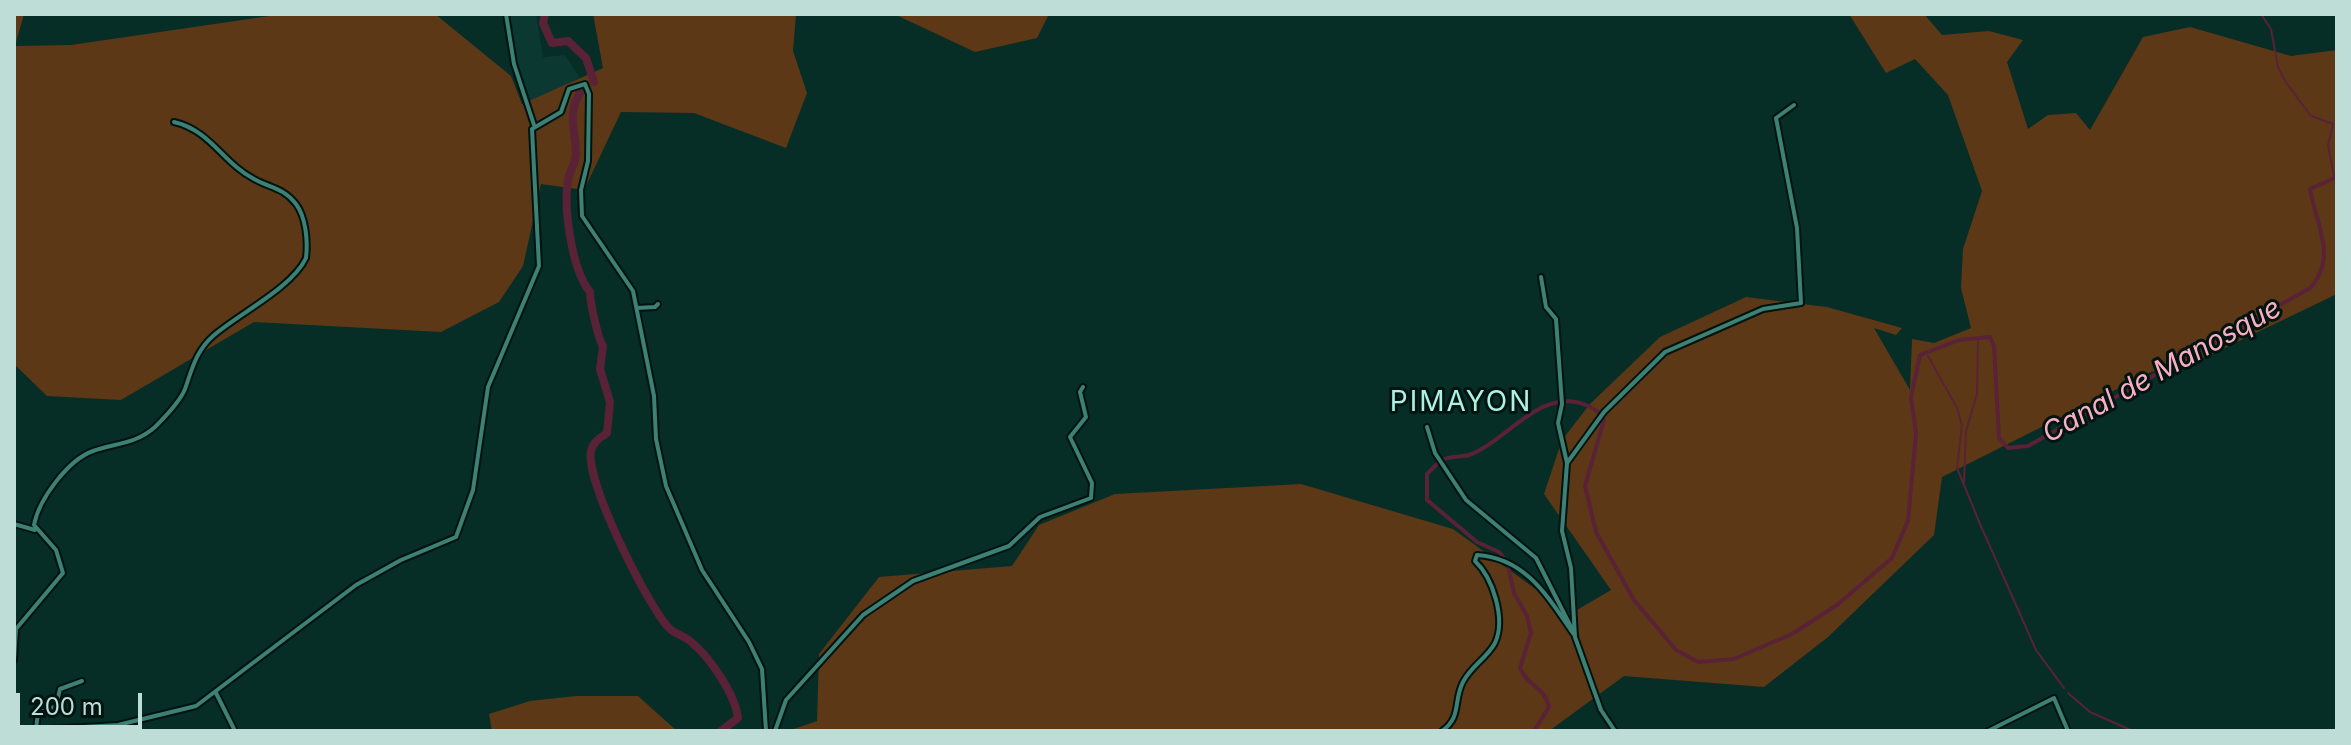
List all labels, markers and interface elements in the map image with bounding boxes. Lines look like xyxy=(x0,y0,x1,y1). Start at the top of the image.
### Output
water label: Canal de Manosque xyxy=(2037,291,2287,451)
district label: PIMAYON xyxy=(1390,386,1532,420)
scale bar xyxy=(20,677,146,727)
text: 200 m xyxy=(30,692,103,721)

